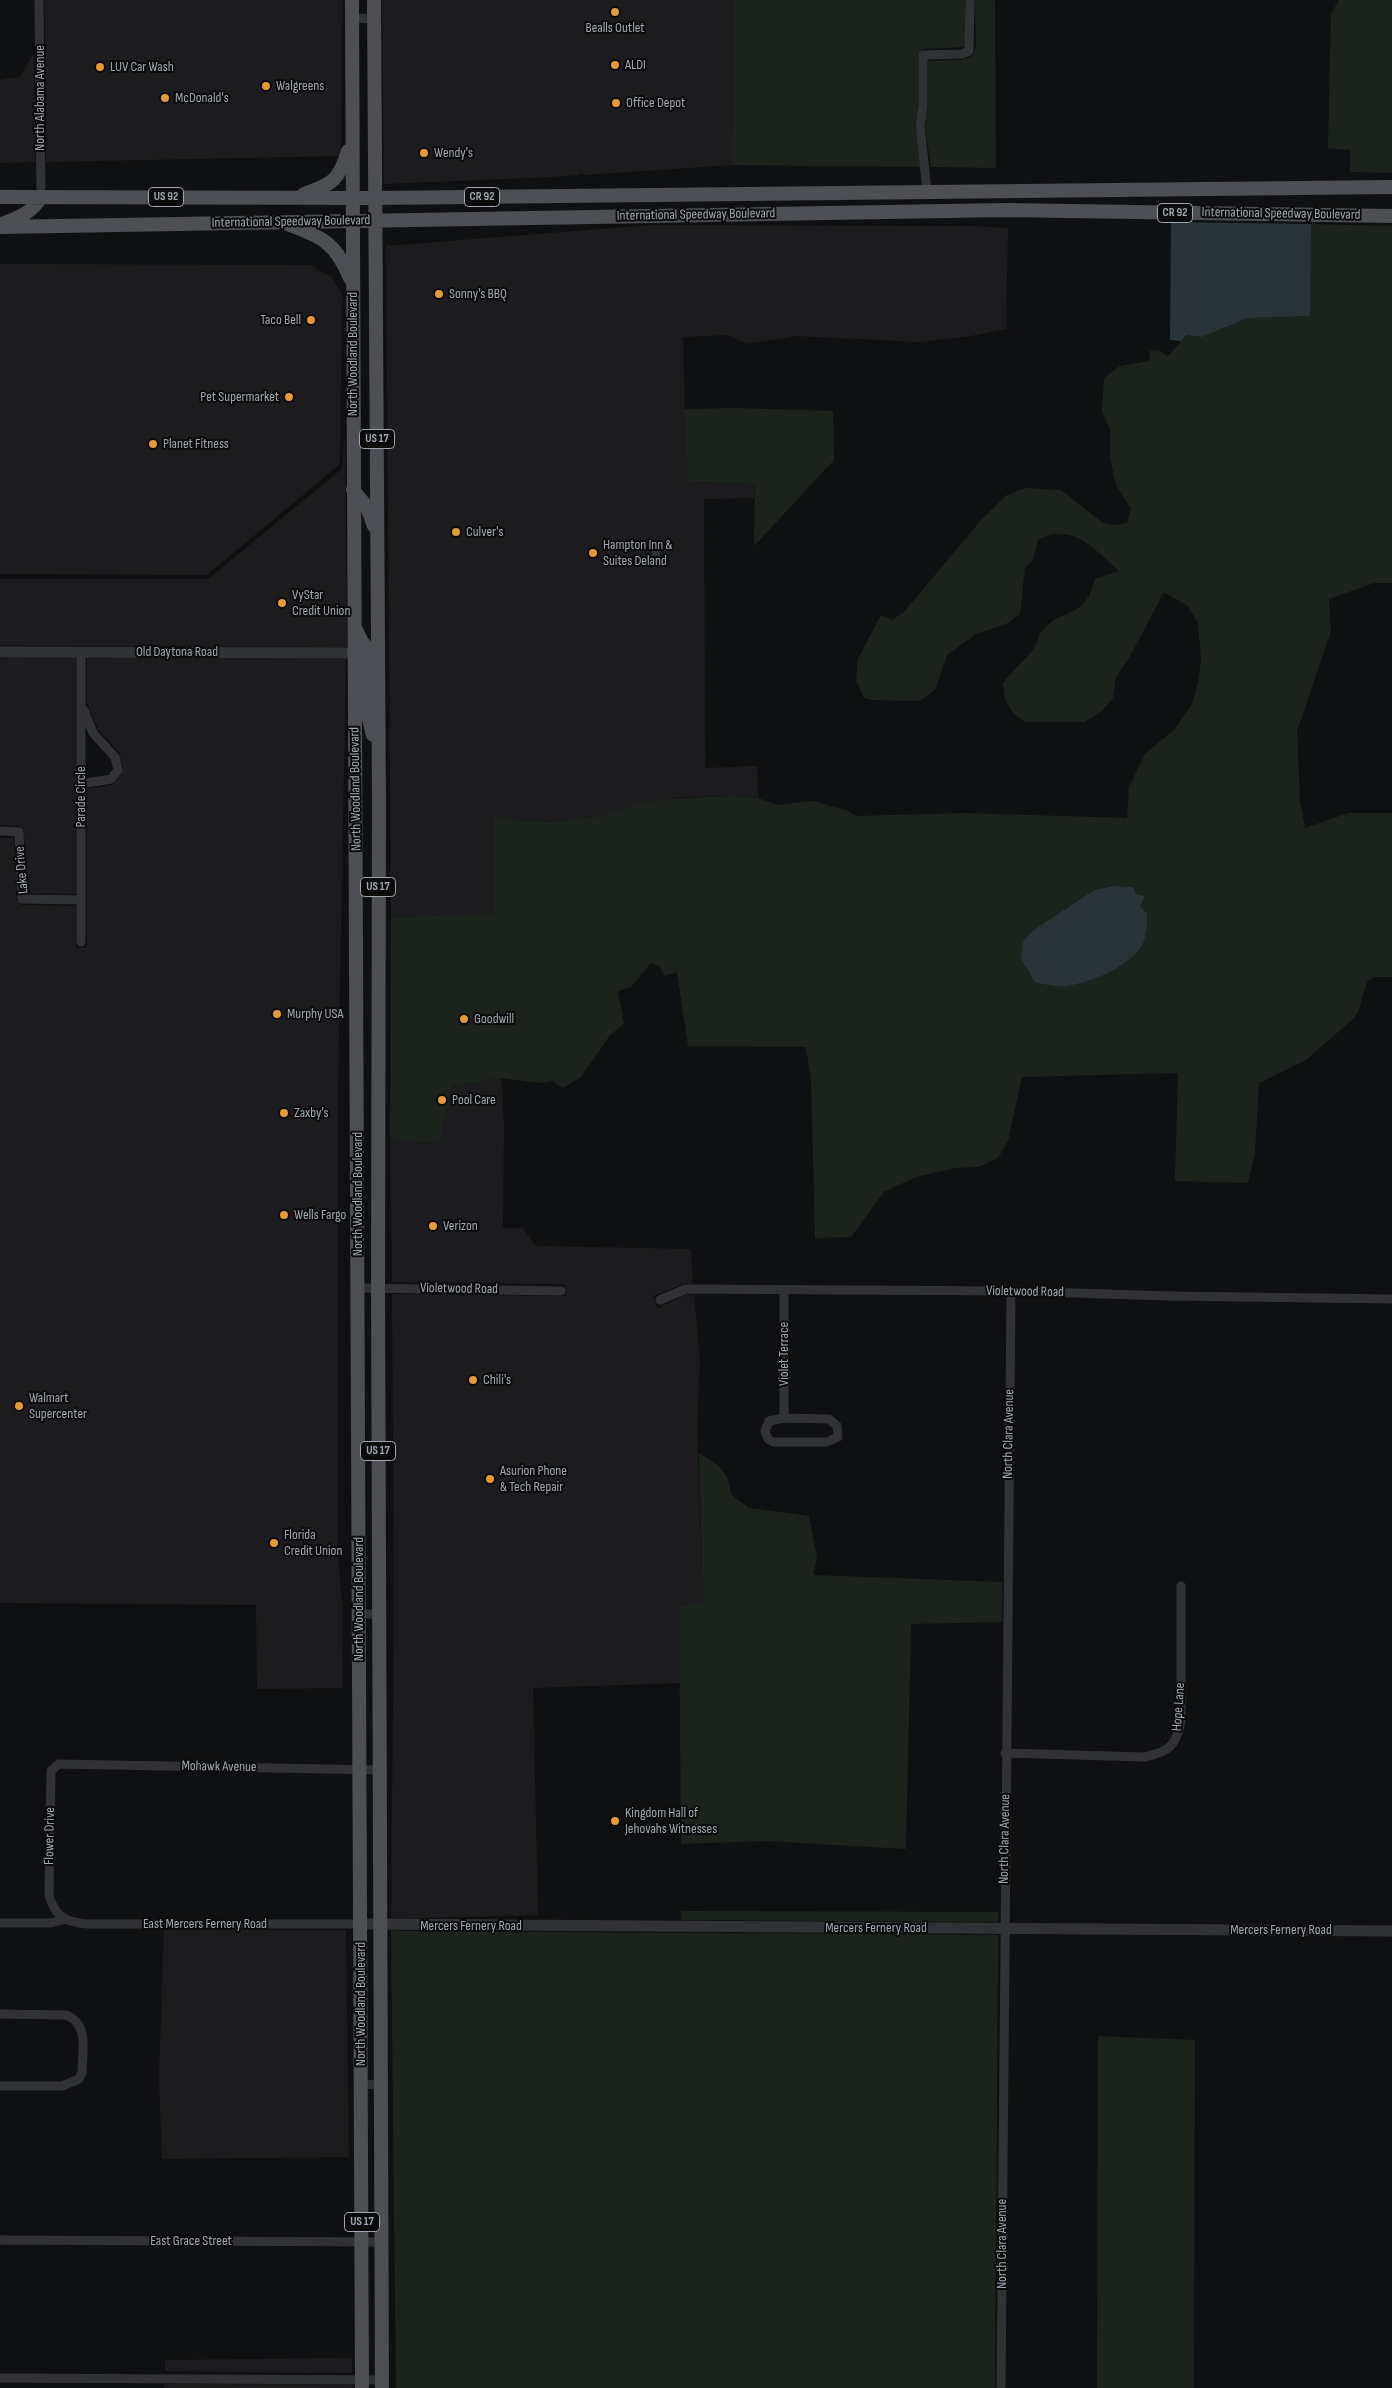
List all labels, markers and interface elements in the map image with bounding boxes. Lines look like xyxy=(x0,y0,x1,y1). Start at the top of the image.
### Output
marker: Bealls Outlet xyxy=(609,6,621,18)
place label: Bealls Outlet xyxy=(585,20,645,36)
street label: North Alabama Avenue xyxy=(32,45,48,151)
place label: ALDI xyxy=(625,57,646,73)
place label: LUV Car Wash xyxy=(110,59,174,75)
marker: ALDI xyxy=(609,59,621,71)
marker: LUV Car Wash xyxy=(94,61,106,73)
place label: Walgreens xyxy=(276,78,324,94)
marker: Walgreens xyxy=(260,80,272,92)
place label: McDonald's xyxy=(175,90,229,106)
marker: McDonald's xyxy=(159,92,171,104)
place label: Office Depot xyxy=(626,95,685,111)
marker: Office Depot xyxy=(610,97,622,109)
place label: Wendy's xyxy=(434,145,473,161)
marker: Wendy's xyxy=(418,147,430,159)
road number: US 92 xyxy=(148,188,184,206)
road number: CR 92 xyxy=(464,188,500,206)
road number: CR 92 xyxy=(1158,204,1192,222)
street label: International Speedway Boulevard xyxy=(1201,204,1361,224)
street label: International Speedway Boulevard xyxy=(616,205,776,225)
street label: International Speedway Boulevard xyxy=(211,212,371,232)
place label: Sonny's BBQ xyxy=(449,286,507,302)
marker: Sonny's BBQ xyxy=(433,288,445,300)
street label: North Woodland Boulevard xyxy=(345,292,361,416)
place label: Taco Bell xyxy=(260,312,301,328)
marker: Taco Bell xyxy=(305,314,317,326)
place label: Pet Supermarket xyxy=(200,389,279,405)
marker: Pet Supermarket xyxy=(283,391,295,403)
road number: US 17 xyxy=(360,429,394,448)
place label: Planet Fitness xyxy=(163,436,229,452)
marker: Planet Fitness xyxy=(147,438,159,450)
place label: Culver's xyxy=(466,524,503,540)
marker: Culver's xyxy=(450,526,462,538)
place label: Hampton Inn & Suites Deland xyxy=(603,537,673,570)
marker: Hampton Inn & Suites Deland xyxy=(587,547,599,559)
place label: VyStar Credit Union xyxy=(292,587,350,620)
marker: VyStar Credit Union xyxy=(276,597,288,609)
street label: Old Daytona Road xyxy=(136,644,218,660)
street label: North Woodland Boulevard xyxy=(347,727,365,851)
street label: Parade Circle xyxy=(73,766,89,828)
street label: Lake Drive xyxy=(12,845,32,895)
road number: US 17 xyxy=(360,878,396,896)
place label: Murphy USA xyxy=(287,1006,343,1022)
marker: Murphy USA xyxy=(271,1008,283,1020)
place label: Goodwill xyxy=(474,1011,514,1027)
marker: Goodwill xyxy=(458,1013,470,1025)
place label: Pool Care xyxy=(452,1092,496,1108)
marker: Pool Care xyxy=(436,1094,448,1106)
place label: Zaxby's xyxy=(294,1105,329,1121)
marker: Zaxby's xyxy=(278,1107,290,1119)
street label: North Woodland Boulevard xyxy=(350,1132,366,1256)
place label: Wells Fargo xyxy=(294,1207,346,1223)
marker: Wells Fargo xyxy=(278,1209,290,1221)
place label: Verizon xyxy=(443,1218,478,1234)
marker: Verizon xyxy=(427,1220,439,1232)
street label: Violetwood Road xyxy=(420,1280,498,1298)
street label: Violetwood Road xyxy=(986,1283,1064,1301)
street label: Violet Terrace xyxy=(776,1322,792,1386)
place label: Chili's xyxy=(483,1372,511,1388)
marker: Chili's xyxy=(467,1374,479,1386)
street label: North Clara Avenue xyxy=(1000,1389,1018,1479)
place label: Walmart Supercenter xyxy=(29,1390,87,1422)
marker: Walmart Supercenter xyxy=(13,1400,25,1412)
road number: US 17 xyxy=(360,1442,396,1460)
place label: Asurion Phone & Tech Repair xyxy=(500,1463,567,1495)
marker: Asurion Phone & Tech Repair xyxy=(484,1473,496,1485)
place label: Florida Credit Union xyxy=(284,1527,342,1560)
marker: Florida Credit Union xyxy=(268,1537,280,1549)
street label: North Woodland Boulevard xyxy=(351,1537,367,1661)
street label: Hope Lane xyxy=(1169,1682,1189,1732)
street label: Mohawk Avenue xyxy=(181,1758,257,1776)
street label: North Clara Avenue xyxy=(996,1794,1014,1884)
place label: Kingdom Hall of Jehovahs Witnesses xyxy=(625,1805,717,1838)
street label: Flower Drive xyxy=(41,1807,59,1865)
marker: Kingdom Hall of Jehovahs Witnesses xyxy=(609,1815,621,1827)
street label: East Mercers Fernery Road xyxy=(143,1916,267,1932)
street label: Mercers Fernery Road xyxy=(420,1918,522,1934)
street label: Mercers Fernery Road xyxy=(825,1920,927,1936)
street label: Mercers Fernery Road xyxy=(1230,1922,1332,1938)
street label: North Woodland Boulevard xyxy=(353,1942,369,2066)
street label: North Clara Avenue xyxy=(994,2199,1010,2289)
road number: US 17 xyxy=(344,2212,380,2232)
street label: East Grace Street xyxy=(150,2233,232,2249)

